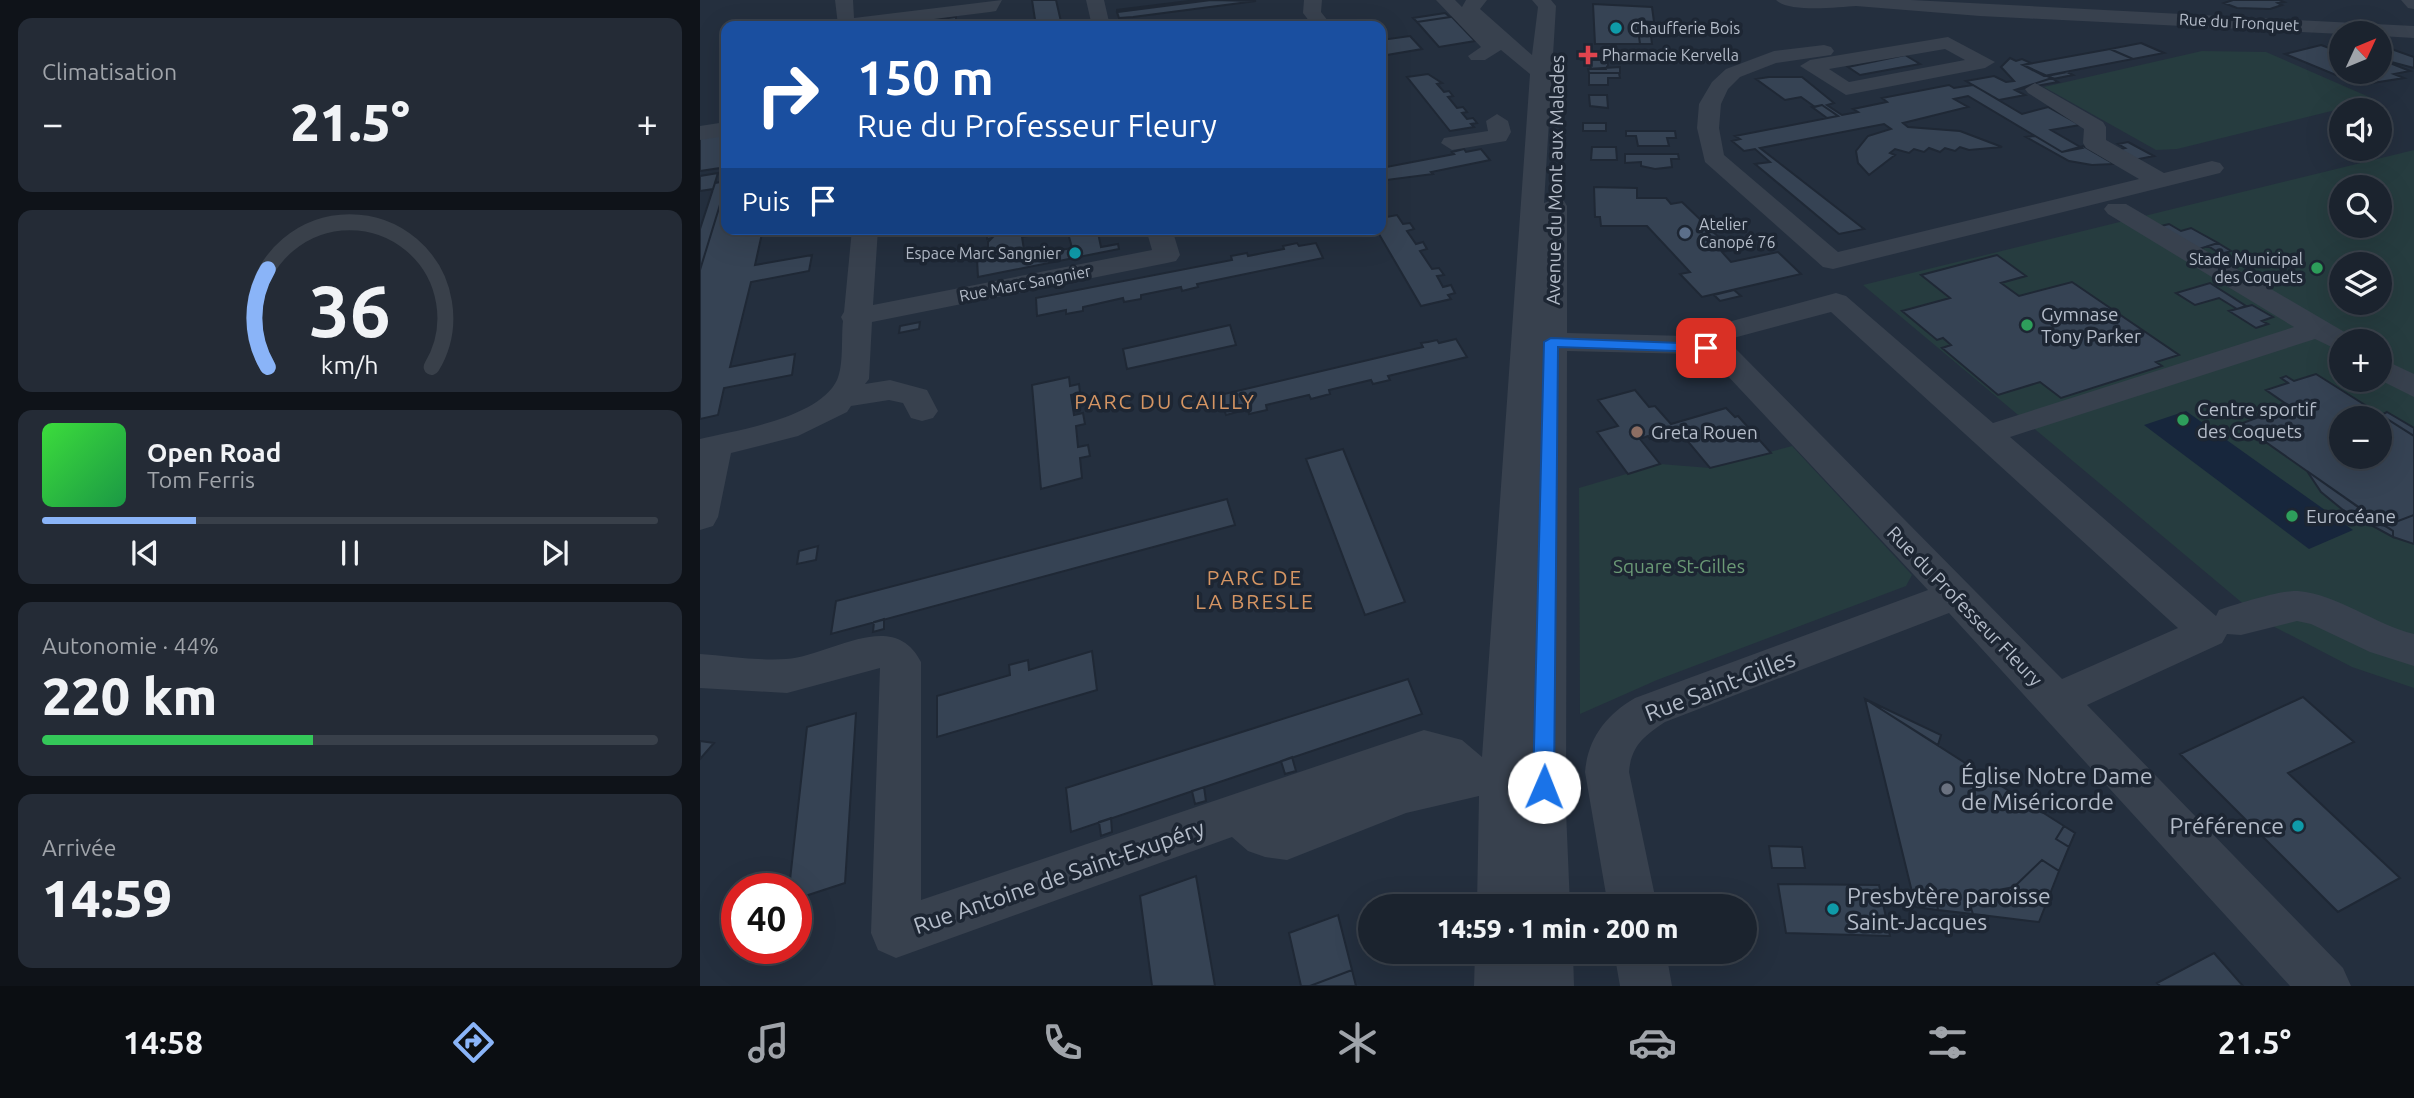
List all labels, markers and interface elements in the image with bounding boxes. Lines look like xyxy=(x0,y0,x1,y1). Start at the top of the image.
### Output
street label: Rue du Tronquet xyxy=(2178,10,2300,34)
place label: Chaufferie Bois xyxy=(1630,19,1740,37)
marker: Chaufferie Bois xyxy=(1608,20,1624,36)
north arrow xyxy=(2329,21,2392,84)
map controls xyxy=(2329,21,2392,469)
place label: Pharmacie Kervella xyxy=(1602,46,1739,64)
marker: Pharmacie Kervella xyxy=(1580,47,1596,63)
icon: right xyxy=(742,49,833,140)
text: 150 m xyxy=(857,49,994,104)
street label: Avenue du Mont aux Malades xyxy=(1542,55,1568,305)
text: Climatisation xyxy=(42,59,177,84)
text: 21.5° xyxy=(290,93,410,151)
button: sound xyxy=(2329,98,2392,161)
text: − xyxy=(42,102,63,144)
text: + xyxy=(637,102,658,144)
text: Rue du Professeur Fleury xyxy=(857,107,1217,143)
button: search xyxy=(2329,175,2392,238)
icon: arrive xyxy=(804,182,842,220)
text: Puis xyxy=(742,187,790,216)
place label: Atelier Canopé 76 xyxy=(1699,215,1775,251)
marker: Atelier Canopé 76 xyxy=(1677,225,1693,241)
place label: Espace Marc Sangnier xyxy=(905,244,1061,262)
marker: Espace Marc Sangnier xyxy=(1067,245,1083,261)
place label: Stade Municipal des Coquets xyxy=(2189,250,2303,286)
button: layers xyxy=(2329,252,2392,315)
marker: Stade Municipal des Coquets xyxy=(2309,260,2325,276)
street label: Rue Marc Sangnier xyxy=(958,261,1092,305)
text: 36 xyxy=(309,269,391,351)
place label: Gymnase Tony Parker xyxy=(2041,303,2141,347)
marker: Gymnase Tony Parker xyxy=(2019,317,2035,333)
pin xyxy=(1676,318,1736,378)
icon: arrive xyxy=(1687,329,1725,367)
button: + xyxy=(2329,329,2392,392)
text: km/h xyxy=(321,351,379,379)
district label: PARC DU CAILLY xyxy=(1074,389,1256,413)
place label: Centre sportif des Coquets xyxy=(2197,398,2317,442)
button: − xyxy=(2329,406,2392,469)
marker: Centre sportif des Coquets xyxy=(2175,412,2191,428)
place label: Greta Rouen xyxy=(1651,421,1758,443)
marker: Greta Rouen xyxy=(1629,424,1645,440)
text: Open Road xyxy=(147,438,281,467)
text: Tom Ferris xyxy=(147,467,255,492)
place label: Eurocéane xyxy=(2306,505,2396,527)
marker: Eurocéane xyxy=(2284,508,2300,524)
street label: Rue du Professeur Fleury xyxy=(1883,522,2047,690)
icon: previous xyxy=(126,534,164,572)
icon: pause xyxy=(331,534,369,572)
icon: next xyxy=(536,534,574,572)
park label: Square St-Gilles xyxy=(1613,555,1745,577)
district label: PARC DE LA BRESLE xyxy=(1195,565,1315,613)
text: Autonomie · 44% xyxy=(42,633,219,658)
street label: Rue Saint-Gilles xyxy=(1641,645,1798,726)
text: 220 km xyxy=(42,667,217,725)
position arrow xyxy=(1507,750,1581,824)
place label: Église Notre Dame de Miséricorde xyxy=(1961,762,2153,814)
marker: Église Notre Dame de Miséricorde xyxy=(1939,781,1955,797)
place label: Préférence xyxy=(2170,813,2284,838)
street label: Rue Antoine de Saint-Exupéry xyxy=(910,815,1208,938)
marker: Préférence xyxy=(2290,818,2306,834)
text: Arrivée xyxy=(42,835,117,860)
text: 14:59 xyxy=(42,869,172,927)
speed limit sign: 40 xyxy=(721,873,812,964)
place label: Presbytère paroisse Saint-Jacques xyxy=(1847,883,2051,934)
marker: Presbytère paroisse Saint-Jacques xyxy=(1825,901,1841,917)
text: 14:59 · 1 min · 200 m xyxy=(1437,914,1678,943)
icon: directions xyxy=(449,1018,498,1067)
icon: music xyxy=(744,1018,793,1067)
icon: phone xyxy=(1038,1018,1087,1067)
icon: climate xyxy=(1333,1018,1382,1067)
icon: car xyxy=(1628,1018,1677,1067)
icon: filters xyxy=(1923,1018,1972,1067)
text: 14:58 xyxy=(123,1024,203,1060)
text: 21.5° xyxy=(2218,1024,2291,1060)

